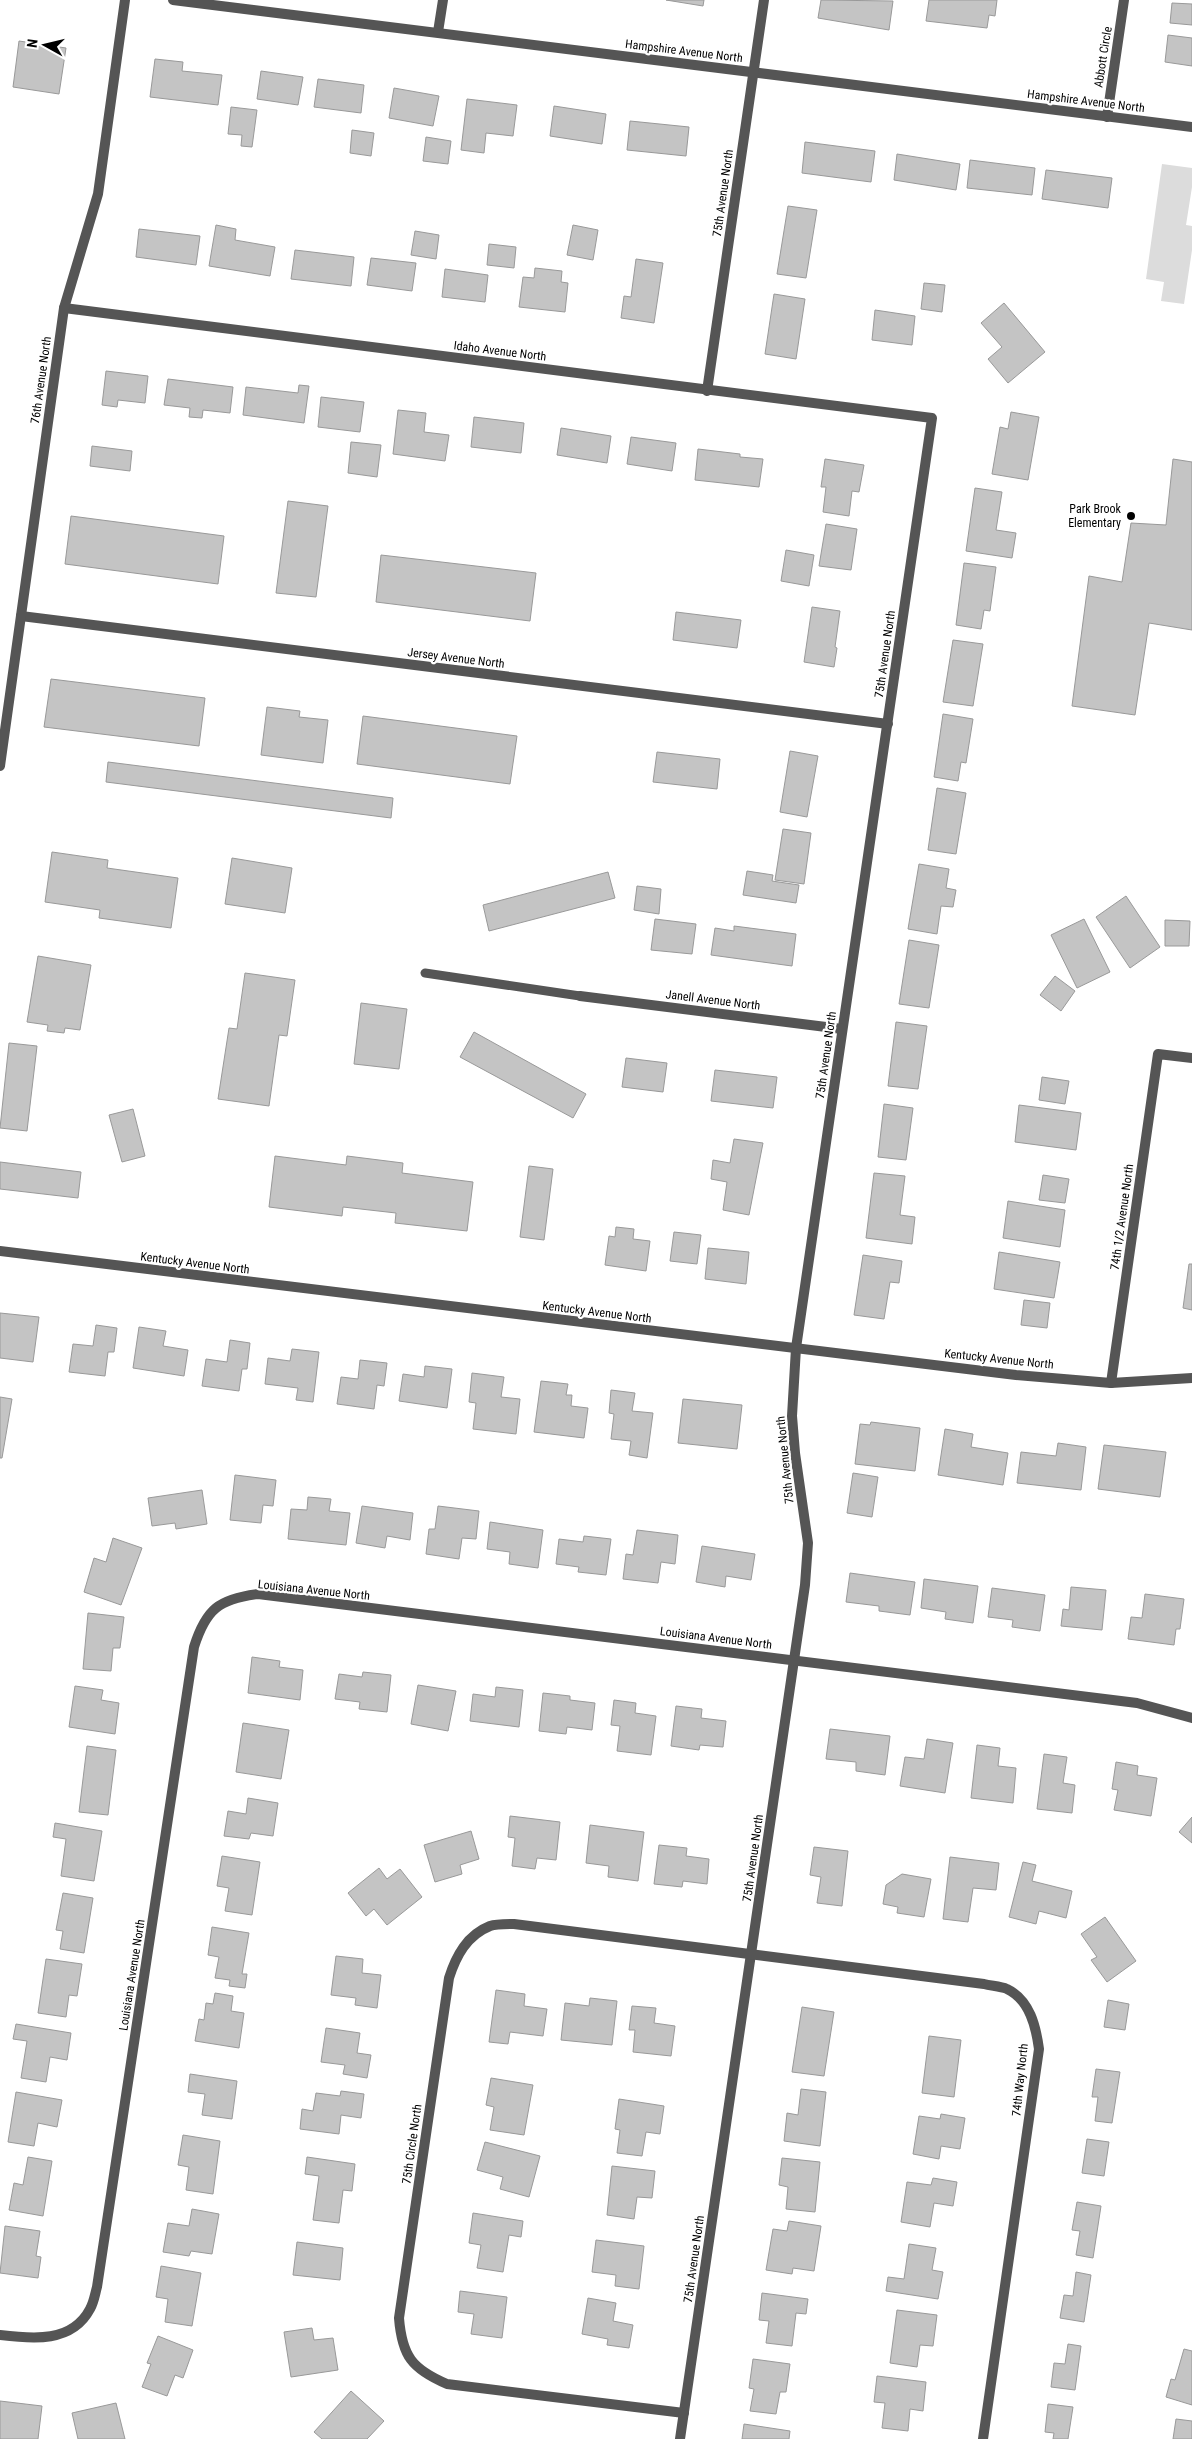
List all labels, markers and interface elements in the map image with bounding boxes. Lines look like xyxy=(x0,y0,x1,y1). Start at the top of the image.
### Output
north arrow xyxy=(20,20,70,70)
street label: Abbott Circle xyxy=(1091,25,1115,89)
street label: Hampshire Avenue North xyxy=(625,37,744,65)
text: N xyxy=(24,38,41,49)
street label: Hampshire Avenue North xyxy=(1027,87,1146,115)
street label: 75th Avenue North xyxy=(710,148,736,238)
street label: 76th Avenue North xyxy=(28,335,54,425)
street label: Idaho Avenue North xyxy=(453,338,547,364)
place label: Park Brook Elementary xyxy=(1068,502,1122,530)
marker: Park Brook Elementary xyxy=(1125,510,1137,522)
street label: 75th Avenue North xyxy=(872,609,898,699)
street label: Jersey Avenue North xyxy=(407,645,506,671)
street label: Janell Avenue North xyxy=(665,987,761,1013)
street label: 75th Avenue North xyxy=(813,1010,839,1100)
street label: 74th 1/2 Avenue North xyxy=(1108,1163,1136,1271)
street label: Kentucky Avenue North xyxy=(140,1249,251,1277)
street label: Kentucky Avenue North xyxy=(542,1298,653,1326)
street label: Kentucky Avenue North xyxy=(944,1346,1055,1372)
street label: 75th Avenue North xyxy=(773,1415,797,1504)
street label: Louisiana Avenue North xyxy=(257,1577,371,1603)
street label: Louisiana Avenue North xyxy=(659,1624,773,1652)
street label: 75th Avenue North xyxy=(740,1813,766,1903)
street label: Louisiana Avenue North xyxy=(116,1918,148,2032)
street label: 74th Way North xyxy=(1009,2043,1031,2117)
street label: 75th Circle North xyxy=(399,2103,425,2185)
street label: 75th Avenue North xyxy=(681,2214,707,2304)

